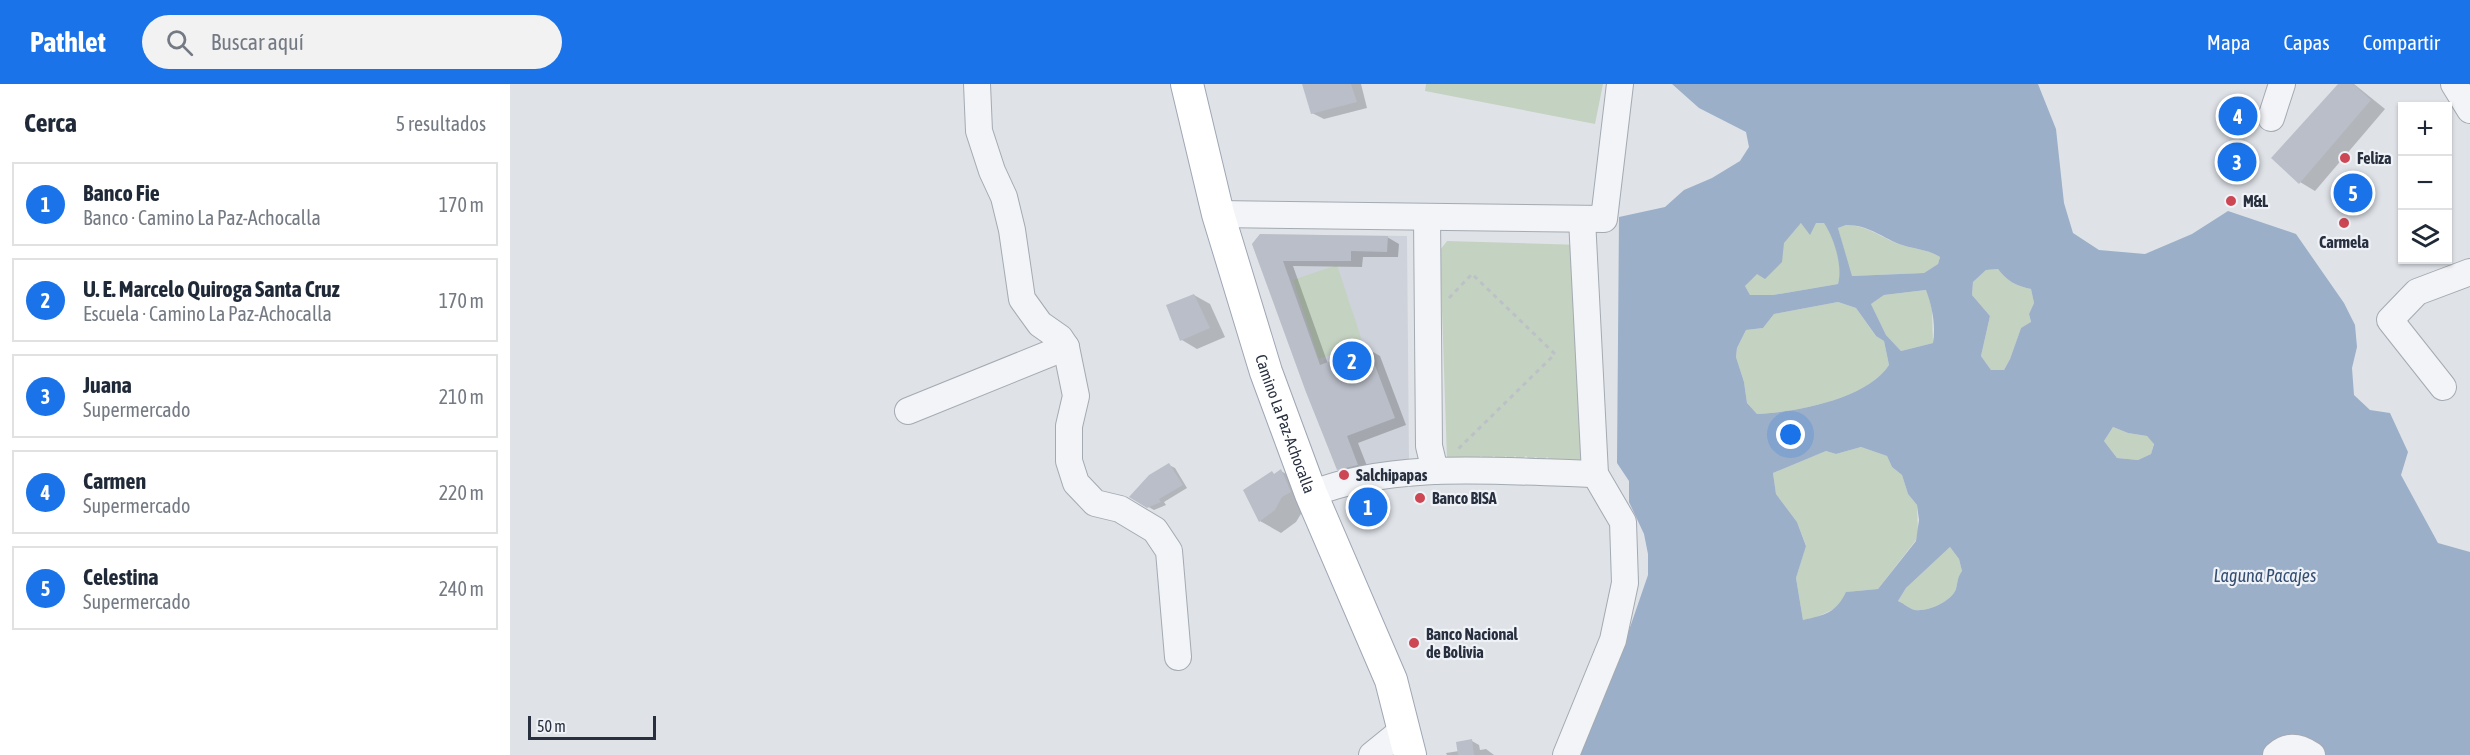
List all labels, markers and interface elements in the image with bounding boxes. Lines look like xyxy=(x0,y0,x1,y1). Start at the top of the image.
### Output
search box xyxy=(142,15,562,69)
text: Pathlet xyxy=(30,26,106,58)
icon: search xyxy=(163,26,196,59)
text: Buscar aquí xyxy=(211,29,304,55)
text: Mapa xyxy=(2207,30,2250,54)
text: Capas xyxy=(2283,30,2330,54)
text: Compartir xyxy=(2363,30,2440,54)
pin: 4 xyxy=(2218,93,2258,138)
map controls xyxy=(2398,102,2452,264)
button: + xyxy=(2398,102,2452,156)
text: Cerca xyxy=(24,108,77,138)
text: 5 resultados xyxy=(396,112,486,135)
pin: 3 xyxy=(2218,140,2256,184)
place label: Feliza xyxy=(2357,149,2392,167)
marker: Feliza xyxy=(2338,151,2352,165)
button: − xyxy=(2398,156,2452,210)
pin: 5 xyxy=(2334,170,2372,216)
text: Banco Fie xyxy=(83,180,160,206)
place label: M&L xyxy=(2243,192,2269,210)
text: 1 xyxy=(41,193,50,216)
text: 170 m xyxy=(439,193,484,216)
marker: M&L xyxy=(2224,194,2238,208)
text: Banco · Camino La Paz-Achocalla xyxy=(83,206,321,229)
button: layers xyxy=(2398,210,2452,264)
marker: Carmela xyxy=(2337,216,2351,230)
place label: Carmela xyxy=(2319,233,2369,251)
text: U. E. Marcelo Quiroga Santa Cruz xyxy=(83,276,340,302)
text: 2 xyxy=(41,289,50,312)
text: 170 m xyxy=(439,289,484,312)
text: Escuela · Camino La Paz-Achocalla xyxy=(83,302,332,325)
pin: 2 xyxy=(1332,338,1372,384)
street label: Camino La Paz-Achocalla xyxy=(1252,352,1319,496)
text: Juana xyxy=(83,372,132,398)
text: 3 xyxy=(41,385,50,408)
text: 210 m xyxy=(439,385,484,408)
text: Supermercado xyxy=(83,398,190,421)
your location xyxy=(1776,420,1805,449)
place label: Salchipapas xyxy=(1356,466,1428,484)
text: Carmen xyxy=(83,468,146,494)
marker: Salchipapas xyxy=(1337,468,1351,482)
text: 4 xyxy=(41,481,50,504)
text: 220 m xyxy=(439,481,484,504)
pin: 1 xyxy=(1348,484,1388,530)
place label: Banco BISA xyxy=(1432,489,1497,507)
marker: Banco BISA xyxy=(1413,491,1427,505)
text: Supermercado xyxy=(83,494,190,517)
text: Celestina xyxy=(83,564,159,590)
water label: Laguna Pacajes xyxy=(2214,565,2316,586)
text: 5 xyxy=(41,577,50,600)
text: 240 m xyxy=(439,577,484,600)
text: Supermercado xyxy=(83,590,190,613)
place label: Banco Nacional de Bolivia xyxy=(1426,625,1519,661)
marker: Banco Nacional de Bolivia xyxy=(1407,636,1421,650)
scale bar xyxy=(528,713,656,740)
text: 50 m xyxy=(537,717,566,735)

